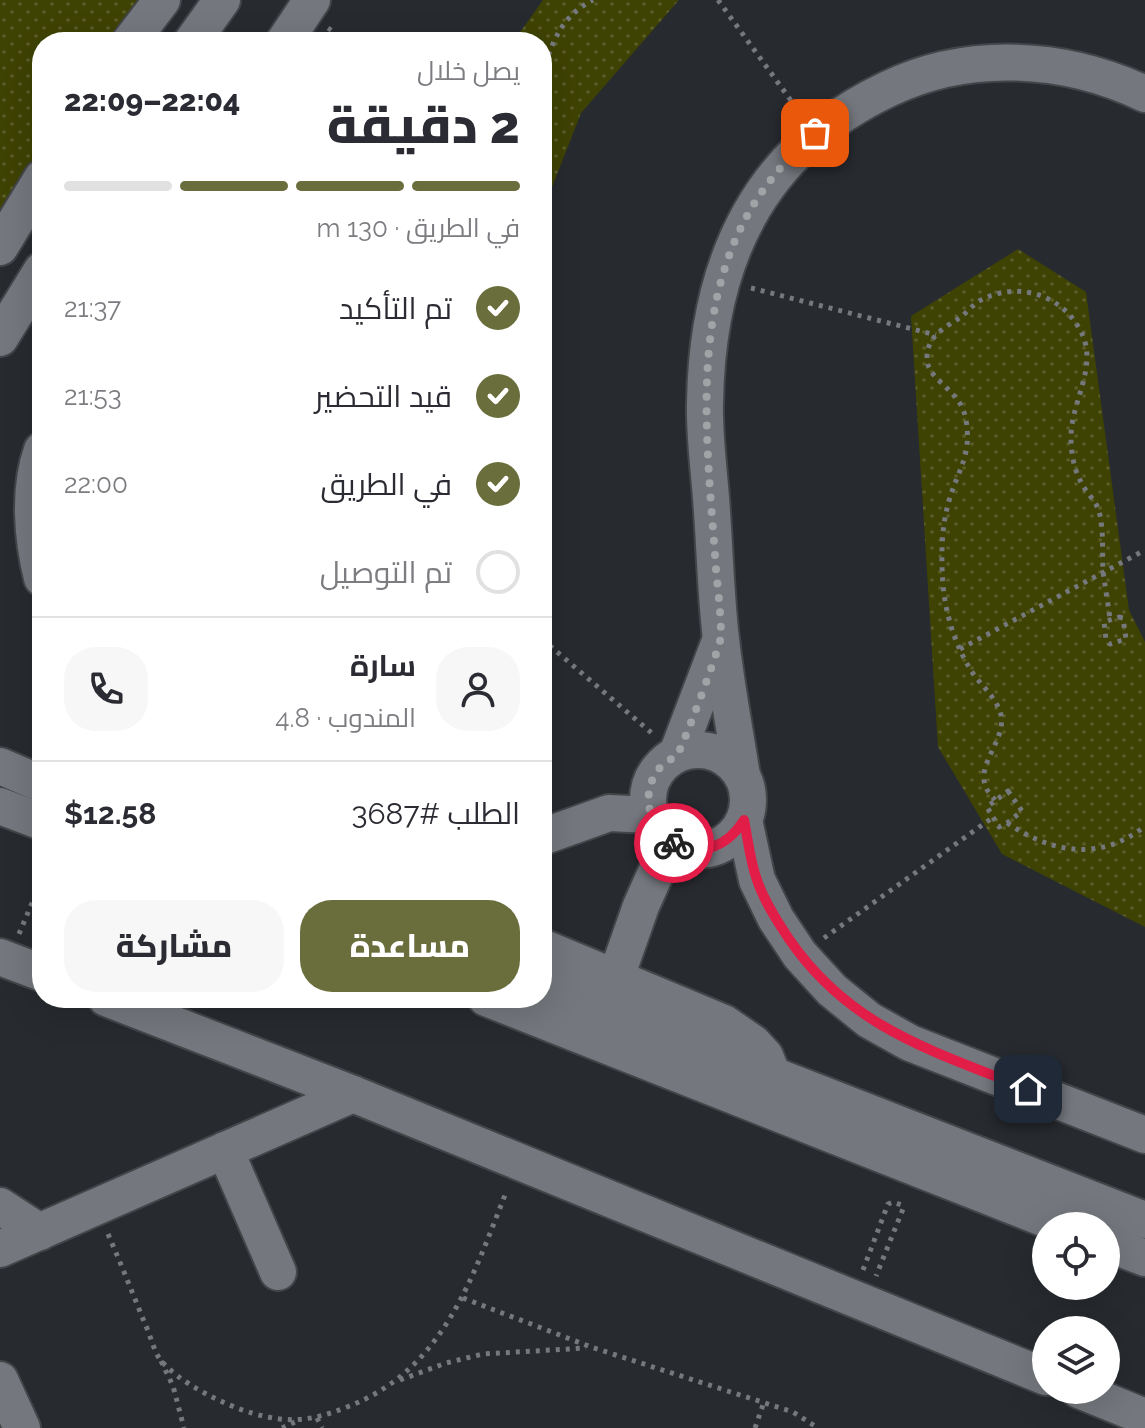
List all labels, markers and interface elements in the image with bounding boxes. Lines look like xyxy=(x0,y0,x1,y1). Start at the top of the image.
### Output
text: يصل خلال xyxy=(417,56,520,86)
text: 22:04–22:09 xyxy=(64,83,240,118)
text: 2 دقيقة xyxy=(327,94,520,155)
pin xyxy=(781,99,849,167)
icon: bag xyxy=(793,111,837,155)
text: في الطريق · 130 m xyxy=(316,213,520,243)
icon: check xyxy=(476,286,520,330)
text: تم التأكيد xyxy=(339,291,452,326)
text: 21:37 xyxy=(64,293,121,323)
icon: check xyxy=(476,374,520,418)
text: قيد التحضير xyxy=(315,379,452,414)
text: 21:53 xyxy=(64,381,122,411)
icon: check xyxy=(476,462,520,506)
text: في الطريق xyxy=(321,467,452,502)
text: 22:00 xyxy=(64,469,128,499)
text: تم التوصيل xyxy=(320,555,452,590)
button: phone xyxy=(64,647,148,731)
button: person xyxy=(436,647,520,731)
text: سارة xyxy=(350,648,416,683)
text: المندوب · 4.8 xyxy=(275,703,416,733)
text: $12.58 xyxy=(64,796,156,831)
text: الطلب #3687 xyxy=(351,796,520,831)
courier xyxy=(634,803,714,883)
icon: bike xyxy=(652,821,696,865)
button: مشاركة xyxy=(64,900,284,992)
button: مساعدة xyxy=(300,900,520,992)
pin xyxy=(994,1055,1062,1123)
icon: home xyxy=(1006,1067,1050,1111)
map controls xyxy=(1032,1212,1120,1404)
button: locate xyxy=(1032,1212,1120,1300)
button: layers xyxy=(1032,1316,1120,1404)

